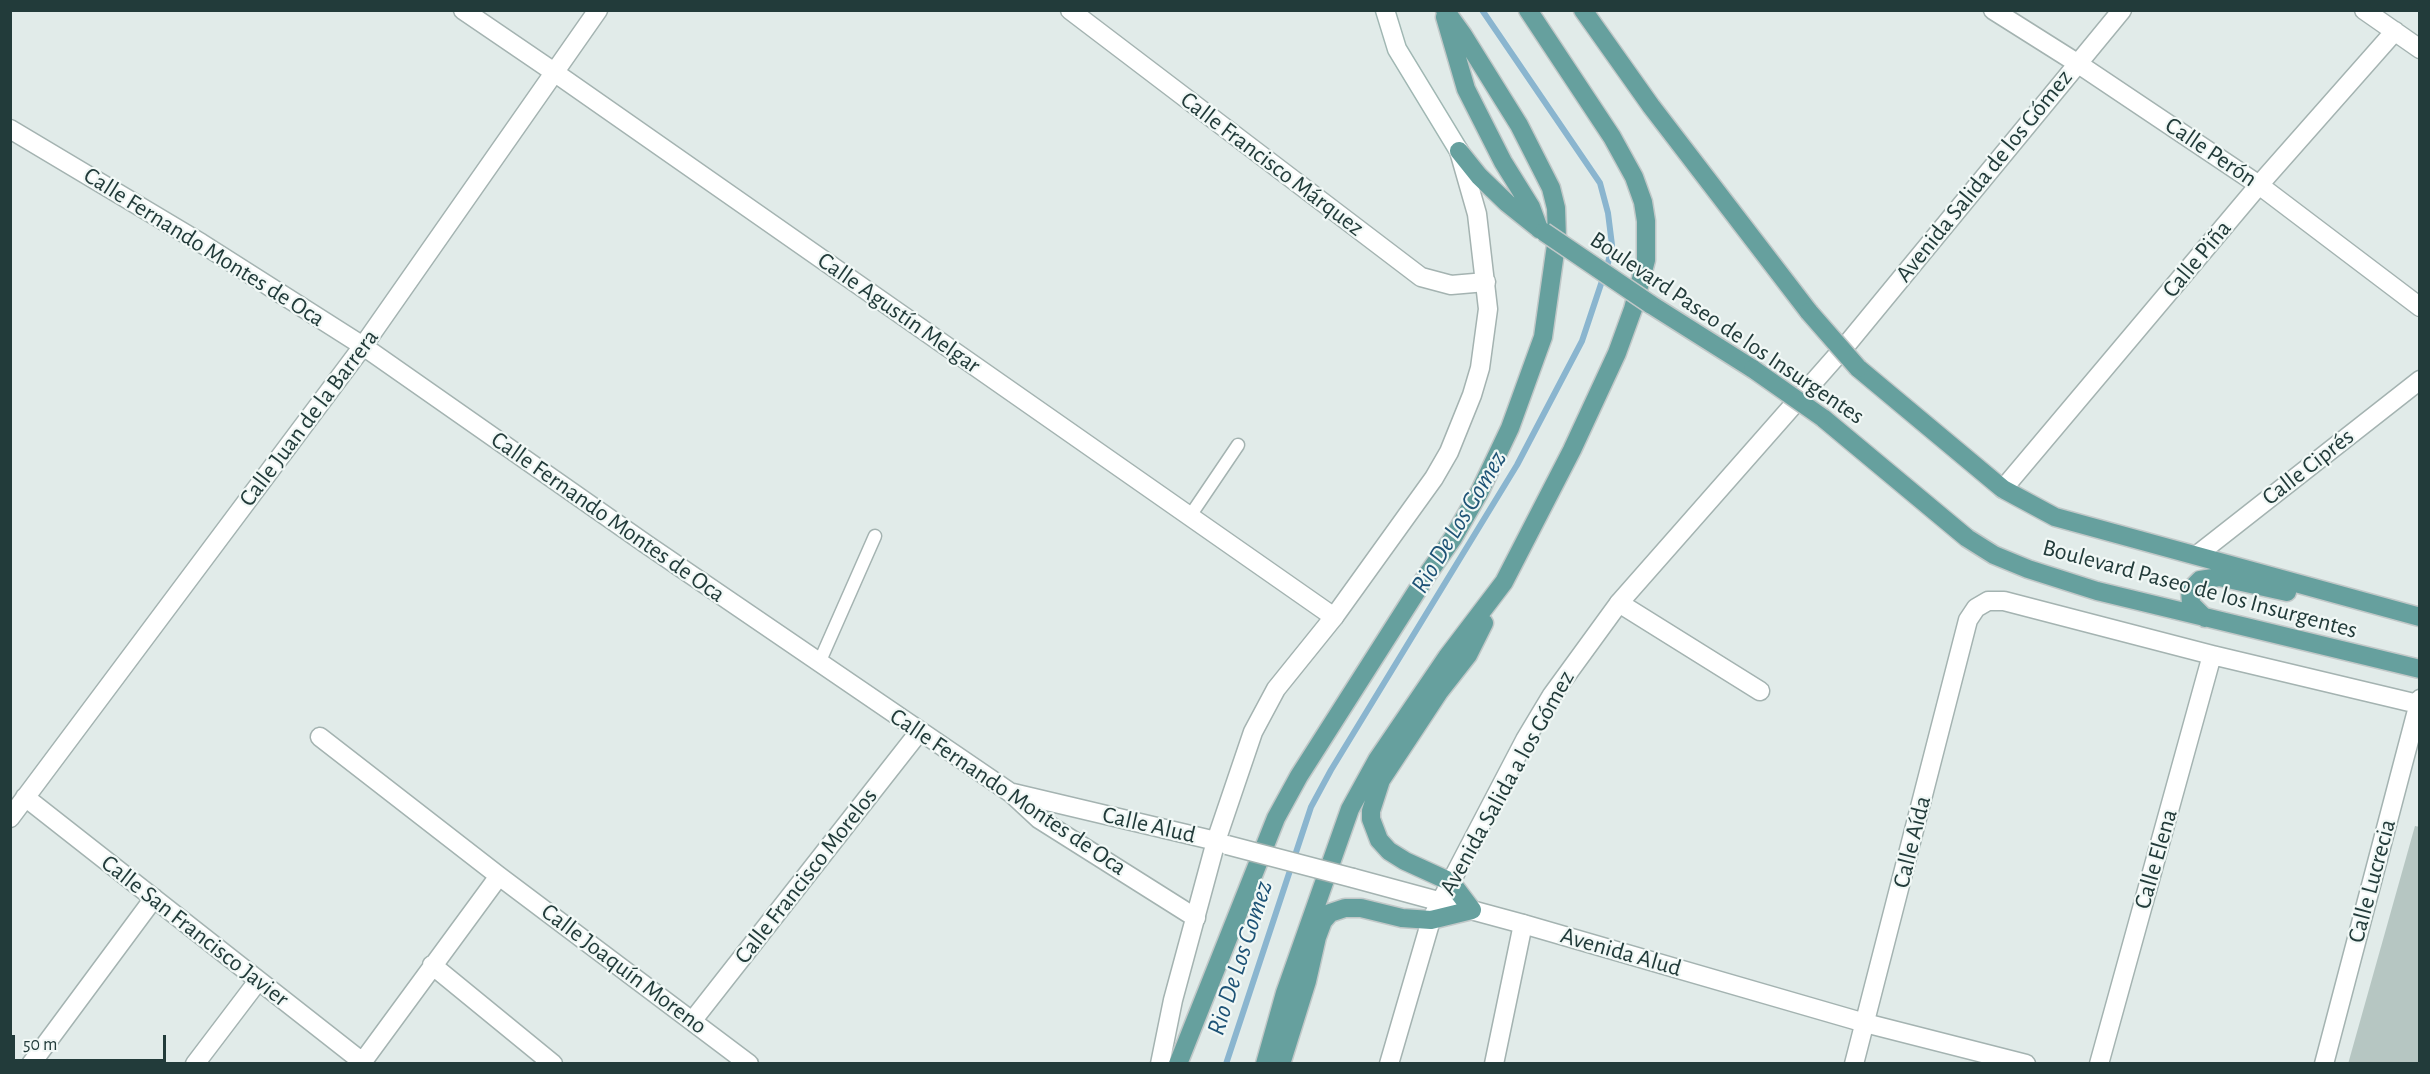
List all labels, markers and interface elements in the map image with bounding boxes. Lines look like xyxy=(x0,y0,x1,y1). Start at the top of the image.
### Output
street label: Avenida Salida de los Gómez xyxy=(1890,64,2078,288)
street label: Calle Francisco Márquez xyxy=(1175,86,1369,242)
street label: Calle Perón xyxy=(2160,111,2262,193)
street label: Calle Fernando Montes de Oca xyxy=(78,161,330,333)
street label: Calle Piña xyxy=(2156,214,2238,304)
street label: Boulevard Paseo de los Insurgentes xyxy=(1584,225,1870,431)
street label: Calle Agustín Melgar xyxy=(812,246,986,380)
street label: Calle Juan de la Barrera xyxy=(233,324,385,512)
street label: Calle Ciprés xyxy=(2256,422,2360,512)
street label: Calle Fernando Montes de Oca xyxy=(485,425,731,609)
water label: Rio De Los Gomez xyxy=(1404,445,1514,599)
street label: Boulevard Paseo de los Insurgentes xyxy=(2039,533,2361,645)
street label: Avenida Salida a los Gómez xyxy=(1433,666,1581,900)
street label: Calle Fernando Montes de Oca xyxy=(884,702,1132,882)
street label: Calle Francisco Morelos xyxy=(728,782,884,970)
street label: Calle Aída xyxy=(1887,793,1937,891)
street label: Calle Alud xyxy=(1100,800,1198,850)
street label: Calle Elena xyxy=(2128,806,2184,912)
street label: Calle Lucrecia xyxy=(2342,816,2402,946)
street label: Calle San Francisco Javier xyxy=(95,849,295,1013)
water label: Rio De Los Gomez xyxy=(1200,877,1280,1039)
street label: Calle Joaquín Moreno xyxy=(536,897,712,1041)
street label: Avenida Alud xyxy=(1557,921,1685,983)
scale bar xyxy=(15,1023,170,1061)
text: 50 m xyxy=(23,1036,57,1054)

